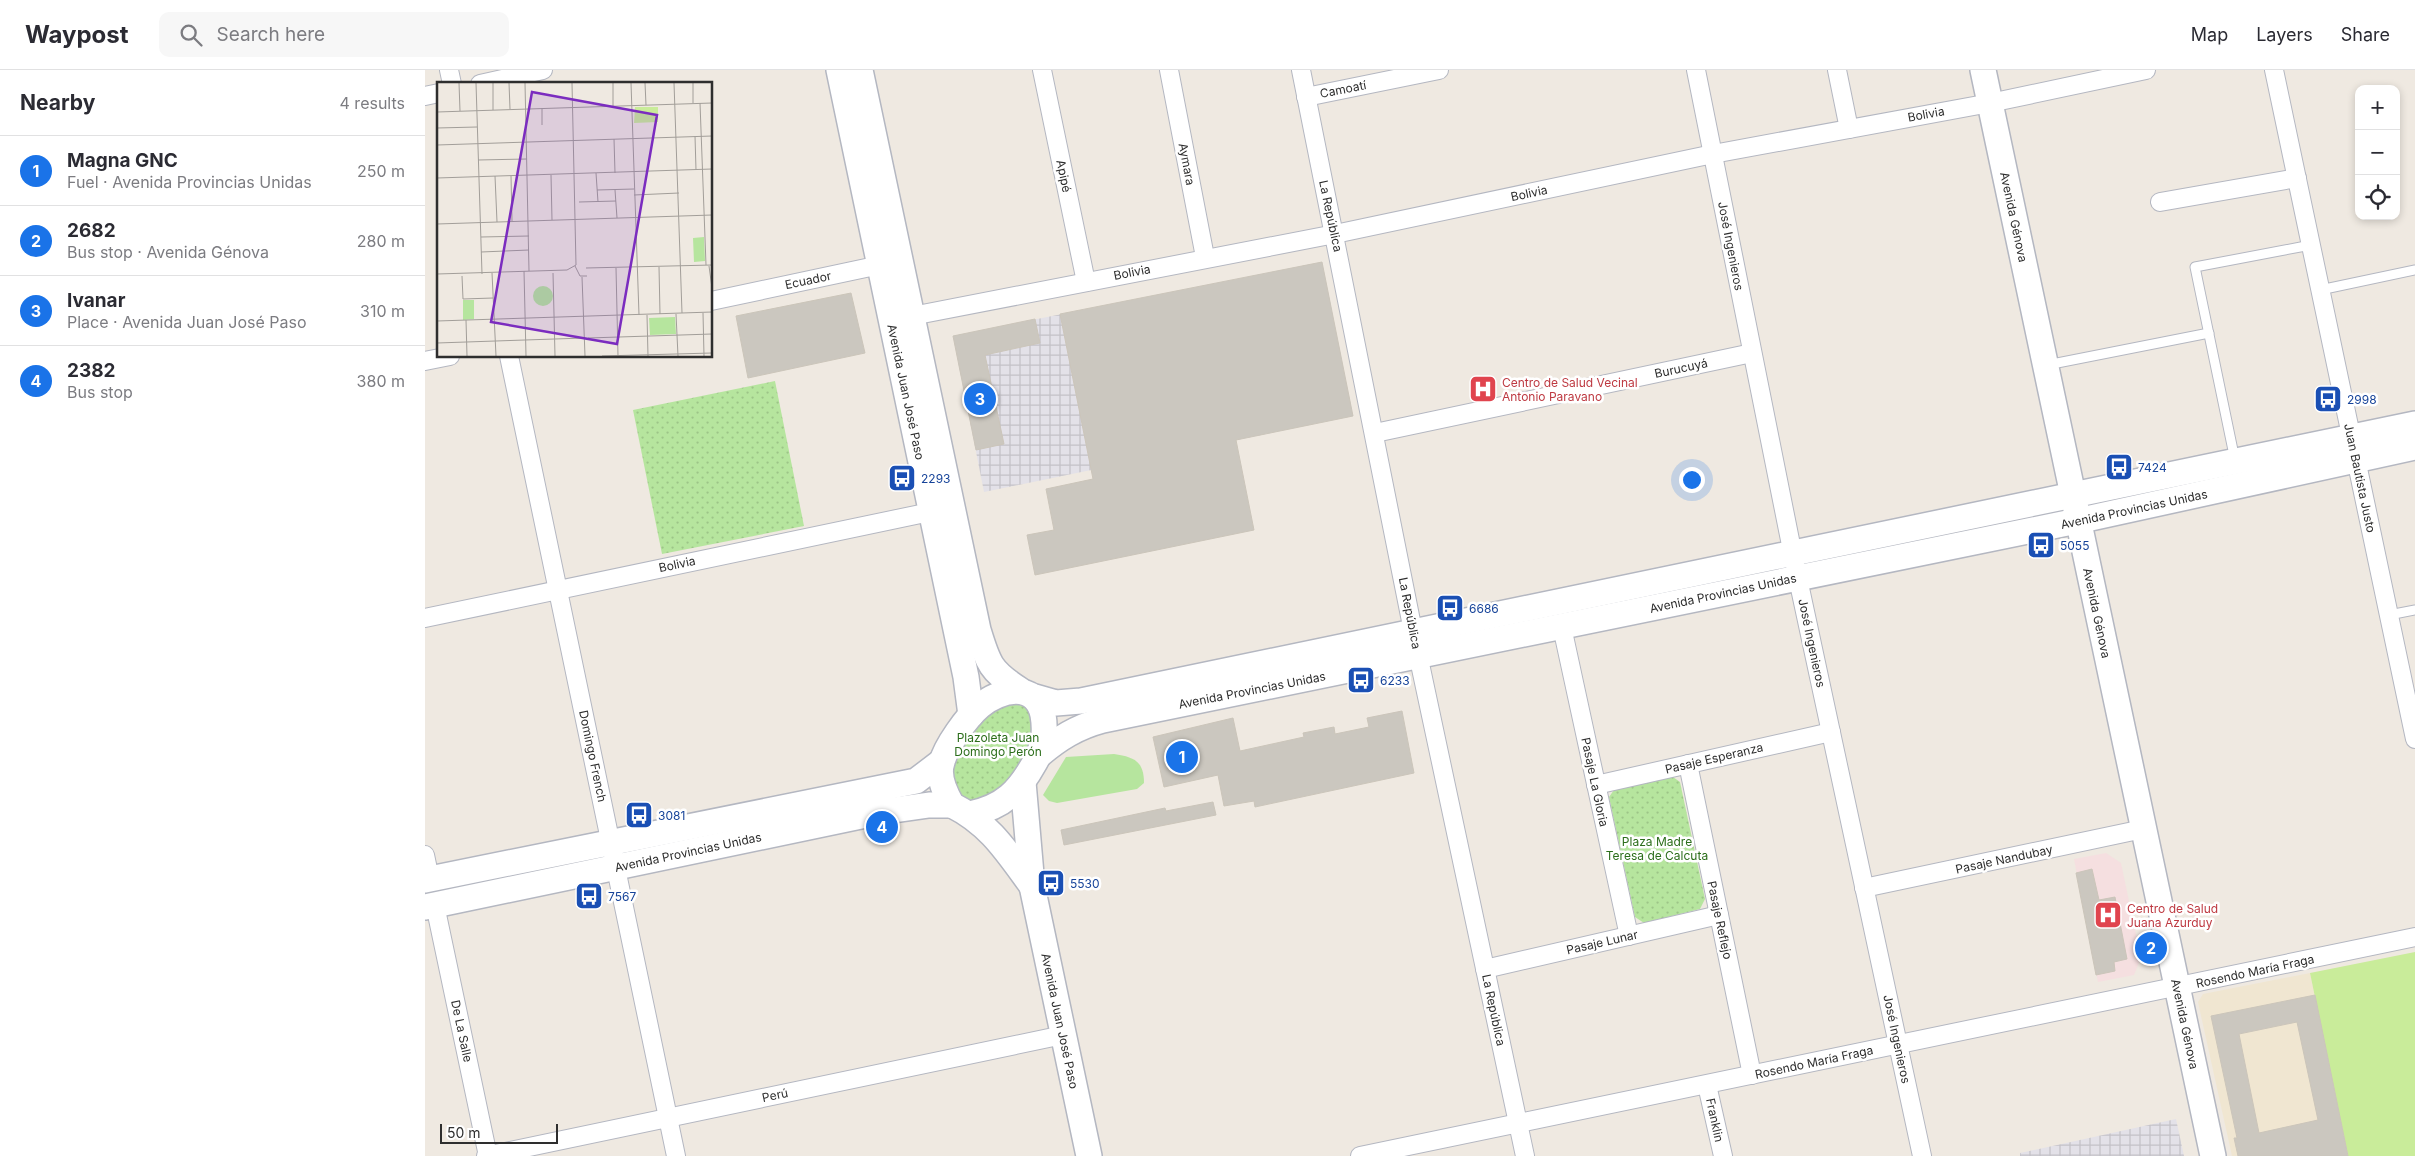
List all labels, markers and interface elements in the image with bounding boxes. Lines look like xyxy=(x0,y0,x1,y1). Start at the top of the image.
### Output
search box xyxy=(159,12,509,57)
text: Waypost xyxy=(25,20,129,49)
icon: search xyxy=(177,21,205,49)
text: Search here xyxy=(217,23,325,46)
text: Map xyxy=(2191,24,2228,45)
text: Layers xyxy=(2256,24,2313,45)
text: Share xyxy=(2341,24,2390,45)
street label: Camoatí xyxy=(1319,77,1368,101)
inset map xyxy=(437,82,713,358)
map controls xyxy=(2355,85,2400,220)
button: + xyxy=(2355,85,2400,130)
text: Nearby xyxy=(20,90,95,115)
text: 4 results xyxy=(340,93,405,113)
street label: Bolivia xyxy=(1906,103,1946,125)
button: − xyxy=(2355,130,2400,175)
street label: Aymara xyxy=(1176,142,1198,186)
text: Magna GNC xyxy=(67,149,178,172)
street label: Apipé xyxy=(1053,158,1075,194)
text: 1 xyxy=(33,161,39,181)
text: 250 m xyxy=(357,161,405,181)
street label: Avenida Génova xyxy=(1997,171,2031,263)
text: Fuel · Avenida Provincias Unidas xyxy=(67,172,312,192)
button: locate xyxy=(2355,175,2400,220)
street label: La República xyxy=(1316,179,1346,253)
street label: Bolivia xyxy=(1509,182,1549,204)
street label: José Ingenieros xyxy=(1715,200,1747,292)
text: 2682 xyxy=(67,219,116,242)
text: 2 xyxy=(31,231,41,251)
text: 280 m xyxy=(357,231,405,251)
text: Bus stop · Avenida Génova xyxy=(67,242,269,262)
street label: Bolivia xyxy=(1112,261,1152,283)
street label: Ecuador xyxy=(783,268,833,292)
text: Ivanar xyxy=(67,289,125,312)
text: 3 xyxy=(31,301,41,321)
text: 310 m xyxy=(360,301,405,321)
text: Place · Avenida Juan José Paso xyxy=(67,312,307,332)
street label: Avenida Juan José Paso xyxy=(884,323,928,461)
street label: Burucuyá xyxy=(1653,355,1709,381)
text: 2382 xyxy=(67,359,116,382)
text: 4 xyxy=(31,371,41,391)
text: 380 m xyxy=(357,371,405,391)
hospital icon: Centro de Salud Vecinal Antonio Paravano xyxy=(1468,374,1498,404)
place label: Centro de Salud Vecinal Antonio Paravano xyxy=(1502,375,1638,404)
pin: 3 xyxy=(964,380,996,418)
text: Bus stop xyxy=(67,382,133,402)
bus stop icon: 2998 xyxy=(2313,384,2343,414)
place label: 2998 xyxy=(2347,392,2377,407)
street label: Juan Bautista Justo xyxy=(2341,422,2379,534)
bus stop icon: 7424 xyxy=(2104,452,2134,482)
place label: 7424 xyxy=(2138,460,2167,475)
bus stop icon: 2293 xyxy=(887,463,917,493)
your location xyxy=(1679,467,1705,493)
place label: 2293 xyxy=(921,471,951,486)
street label: Avenida Provincias Unidas xyxy=(2059,486,2209,532)
bus stop icon: 5055 xyxy=(2026,530,2056,560)
place label: 5055 xyxy=(2060,538,2089,553)
street label: Bolivia xyxy=(657,553,697,575)
street label: Avenida Génova xyxy=(2080,567,2114,659)
street label: Avenida Provincias Unidas xyxy=(1648,570,1798,616)
street label: La República xyxy=(1396,576,1424,650)
bus stop icon: 6686 xyxy=(1435,593,1465,623)
street label: José Ingenieros xyxy=(1795,597,1829,689)
place label: 6686 xyxy=(1469,601,1499,616)
bus stop icon: 6233 xyxy=(1346,665,1376,695)
street label: Avenida Provincias Unidas xyxy=(1177,668,1327,712)
place label: 6233 xyxy=(1380,673,1410,688)
street label: Domingo French xyxy=(576,709,610,803)
park label: Plazoleta Juan Domingo Perón xyxy=(954,730,1042,759)
street label: Pasaje La Gloria xyxy=(1578,736,1612,828)
pin: 1 xyxy=(1166,738,1198,776)
street label: Pasaje Esperanza xyxy=(1663,739,1765,777)
bus stop icon: 3081 xyxy=(624,800,654,830)
place label: 3081 xyxy=(658,808,685,823)
pin: 4 xyxy=(866,808,898,846)
street label: Avenida Provincias Unidas xyxy=(613,829,763,875)
park label: Plaza Madre Teresa de Calcuta xyxy=(1606,834,1708,863)
street label: Pasaje Nandubay xyxy=(1954,841,2054,877)
bus stop icon: 5530 xyxy=(1036,868,1066,898)
place label: 5530 xyxy=(1070,876,1100,891)
street label: Pasaje Reflejo xyxy=(1704,879,1736,961)
bus stop icon: 7567 xyxy=(574,881,604,911)
place label: 7567 xyxy=(608,889,636,904)
hospital icon: Centro de Salud Juana Azurduy xyxy=(2093,900,2123,930)
place label: Centro de Salud Juana Azurduy xyxy=(2127,901,2218,930)
street label: Pasaje Lunar xyxy=(1565,926,1640,958)
pin: 2 xyxy=(2135,929,2167,967)
street label: Rosendo María Fraga xyxy=(2195,951,2315,991)
street label: Avenida Juan José Paso xyxy=(1038,952,1082,1090)
street label: La República xyxy=(1479,973,1509,1047)
street label: Avenida Génova xyxy=(2168,978,2202,1070)
street label: José Ingenieros xyxy=(1880,993,1914,1085)
street label: De La Salle xyxy=(448,999,476,1063)
street label: Rosendo María Fraga xyxy=(1754,1042,1874,1082)
street label: Perú xyxy=(761,1085,789,1105)
street label: Franklin xyxy=(1703,1097,1727,1143)
scale bar xyxy=(440,1121,557,1144)
text: 50 m xyxy=(447,1124,481,1141)

